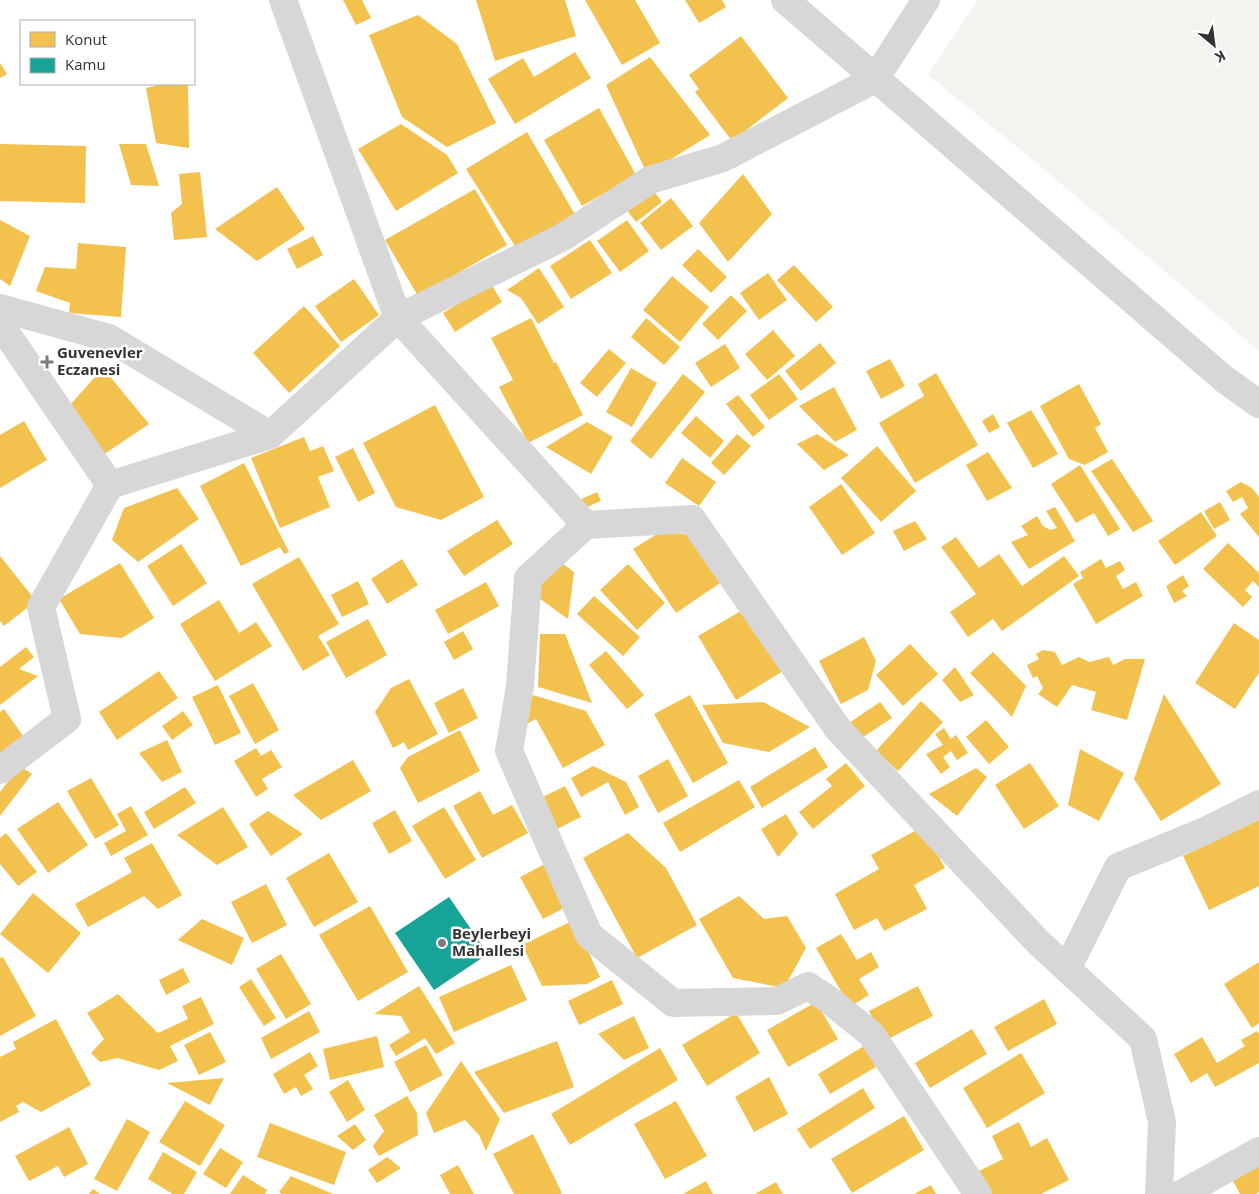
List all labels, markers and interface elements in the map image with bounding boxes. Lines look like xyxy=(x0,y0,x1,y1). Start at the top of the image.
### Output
legend xyxy=(20,20,195,85)
north arrow xyxy=(1189,20,1239,70)
text: Konut xyxy=(65,29,107,49)
text: K xyxy=(1211,46,1229,68)
text: Kamu xyxy=(65,54,106,74)
place label: Guvenevler Eczanesi xyxy=(57,342,143,379)
marker: Guvenevler Eczanesi xyxy=(41,356,53,368)
place label: Beylerbeyi Mahallesi xyxy=(452,923,531,960)
marker: Beylerbeyi Mahallesi xyxy=(436,937,448,949)

